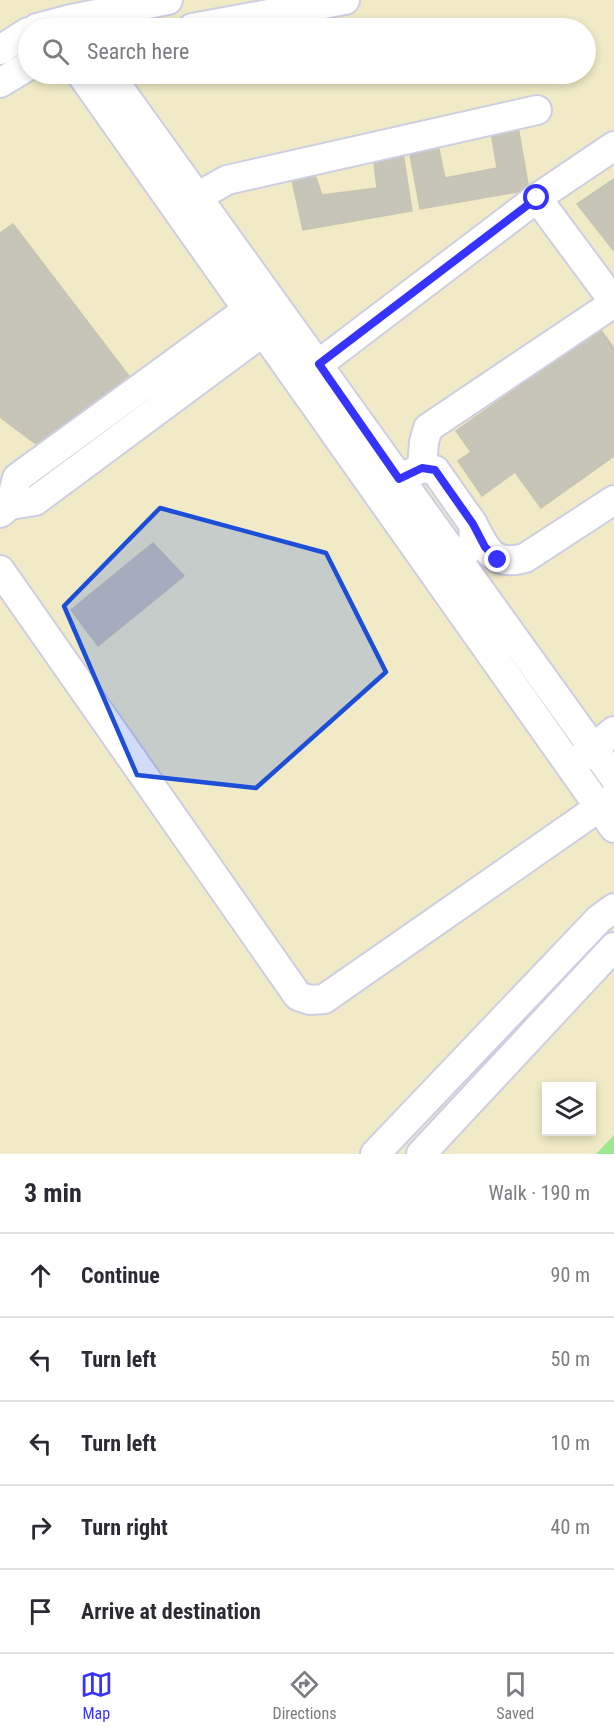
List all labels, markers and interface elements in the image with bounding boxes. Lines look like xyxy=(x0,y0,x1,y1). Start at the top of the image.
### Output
search box xyxy=(18,18,596,84)
icon: search xyxy=(39,35,72,68)
text: Search here xyxy=(87,39,189,64)
route start xyxy=(523,184,549,210)
route end xyxy=(484,546,510,572)
map controls xyxy=(542,1082,596,1136)
button: layers xyxy=(542,1082,596,1136)
text: 3 min xyxy=(24,1178,82,1208)
text: Walk · 190 m xyxy=(489,1181,590,1205)
icon: ahead xyxy=(24,1259,57,1292)
text: Continue xyxy=(81,1263,160,1288)
text: 90 m xyxy=(551,1263,590,1287)
icon: left xyxy=(24,1343,57,1376)
text: Turn left xyxy=(81,1347,156,1372)
text: 50 m xyxy=(551,1347,590,1371)
icon: left xyxy=(24,1427,57,1460)
text: Turn left xyxy=(81,1431,156,1456)
text: 10 m xyxy=(551,1431,590,1455)
icon: right xyxy=(24,1511,57,1544)
text: Turn right xyxy=(81,1515,168,1540)
text: 40 m xyxy=(551,1515,590,1539)
icon: arrive xyxy=(24,1595,57,1628)
text: Arrive at destination xyxy=(81,1599,261,1624)
tab: Map xyxy=(80,1668,113,1723)
tab: Directions xyxy=(273,1668,336,1723)
tab: Saved xyxy=(496,1668,534,1723)

